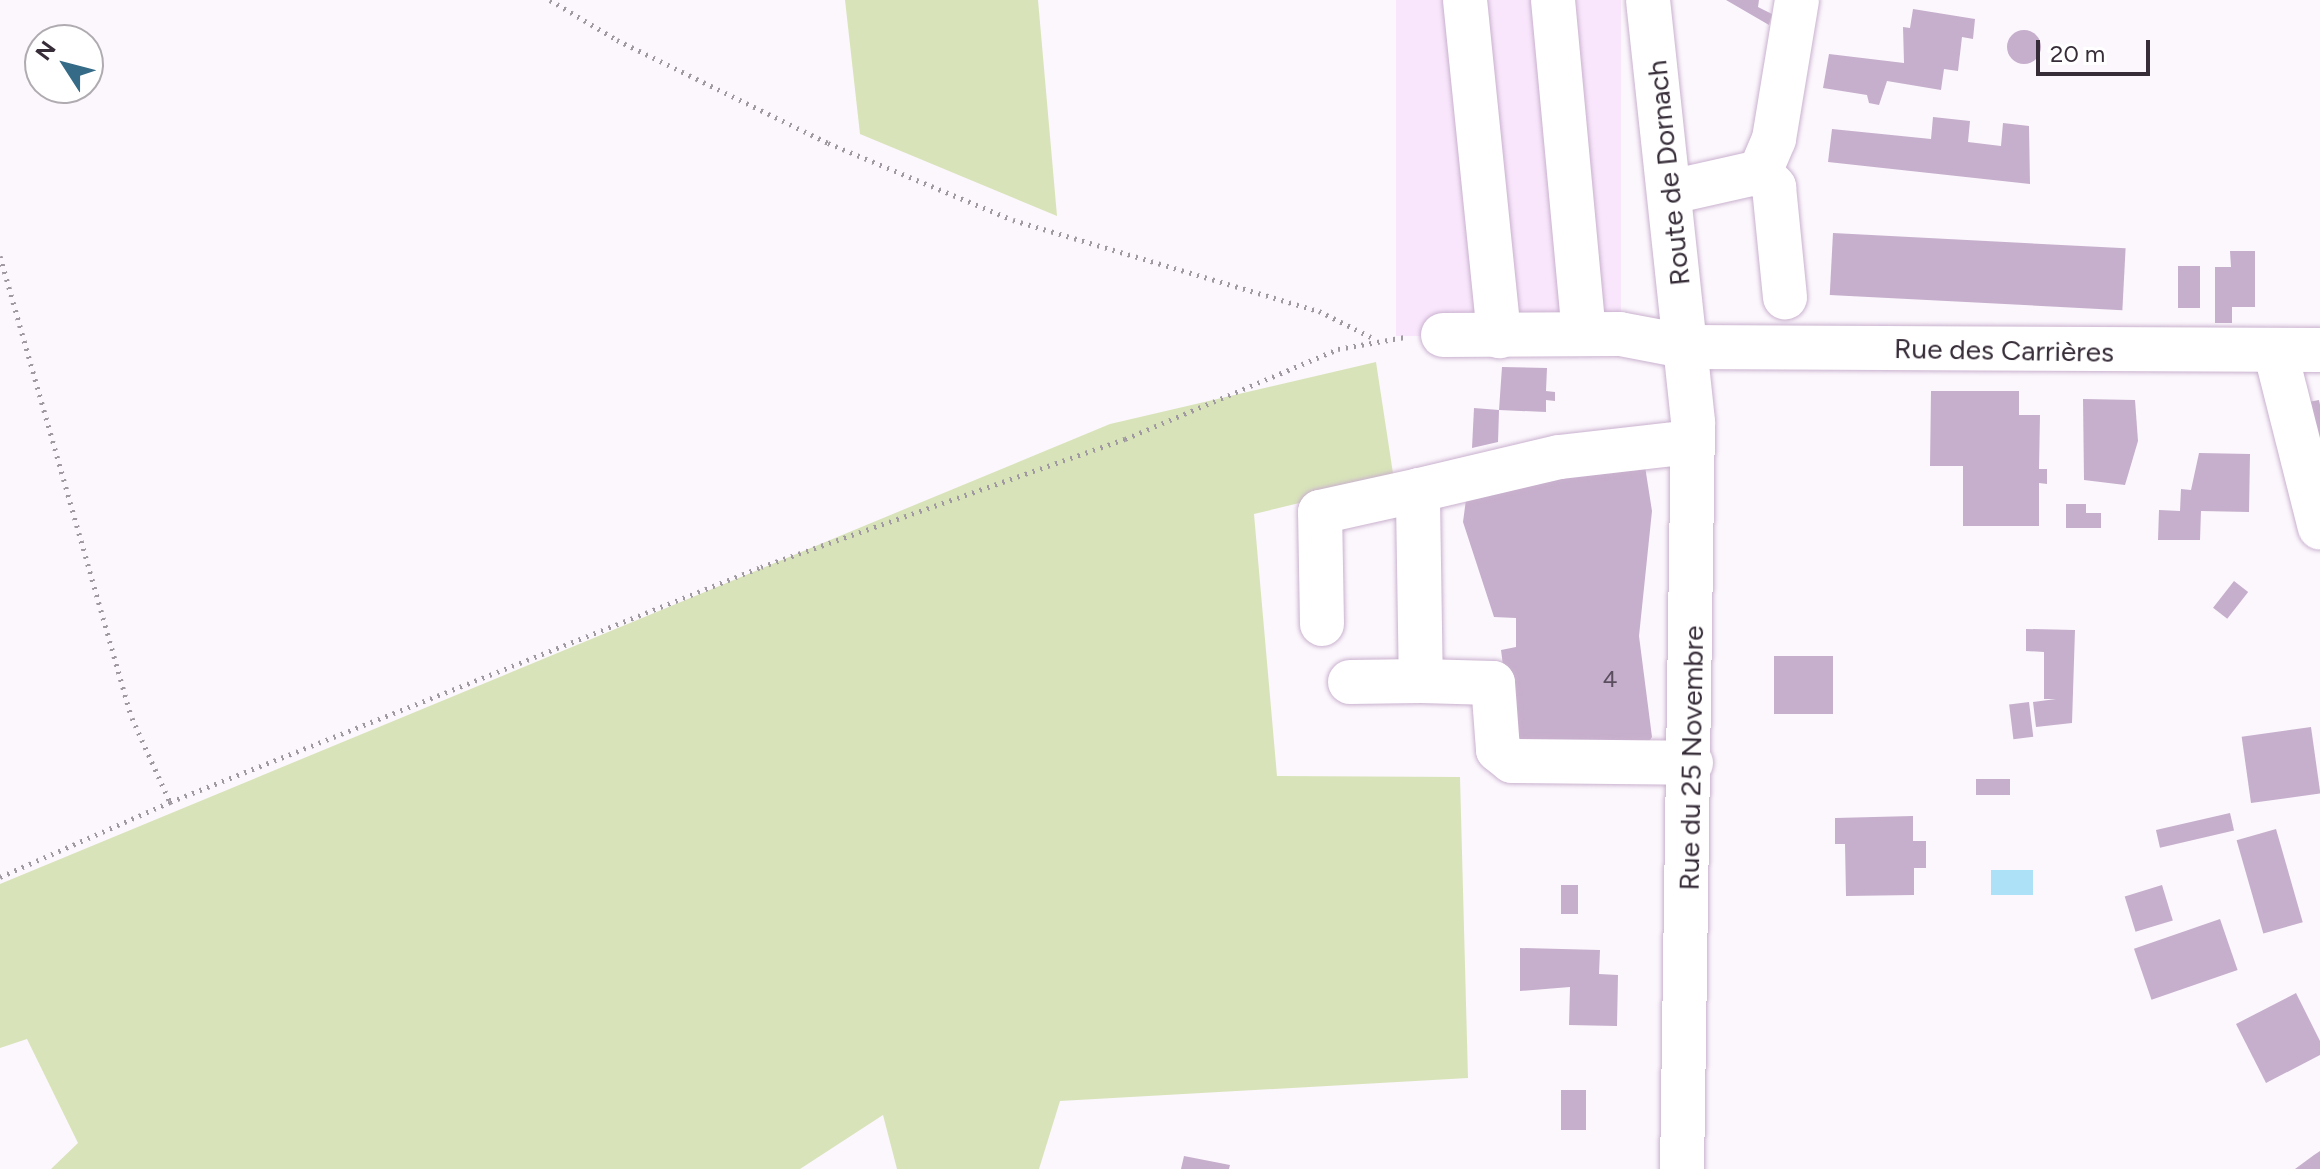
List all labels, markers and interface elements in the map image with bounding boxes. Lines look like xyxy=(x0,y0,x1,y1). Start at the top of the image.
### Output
north arrow xyxy=(24,24,104,104)
scale bar xyxy=(2040,24,2154,74)
text: N xyxy=(30,36,62,66)
text: 20 m xyxy=(2050,39,2105,68)
street label: Route de Dornach xyxy=(1639,59,1697,287)
street label: Rue des Carrières xyxy=(1894,331,2114,369)
street label: Rue du 25 Novembre xyxy=(1672,625,1710,891)
house number: 4 xyxy=(1603,665,1617,693)

